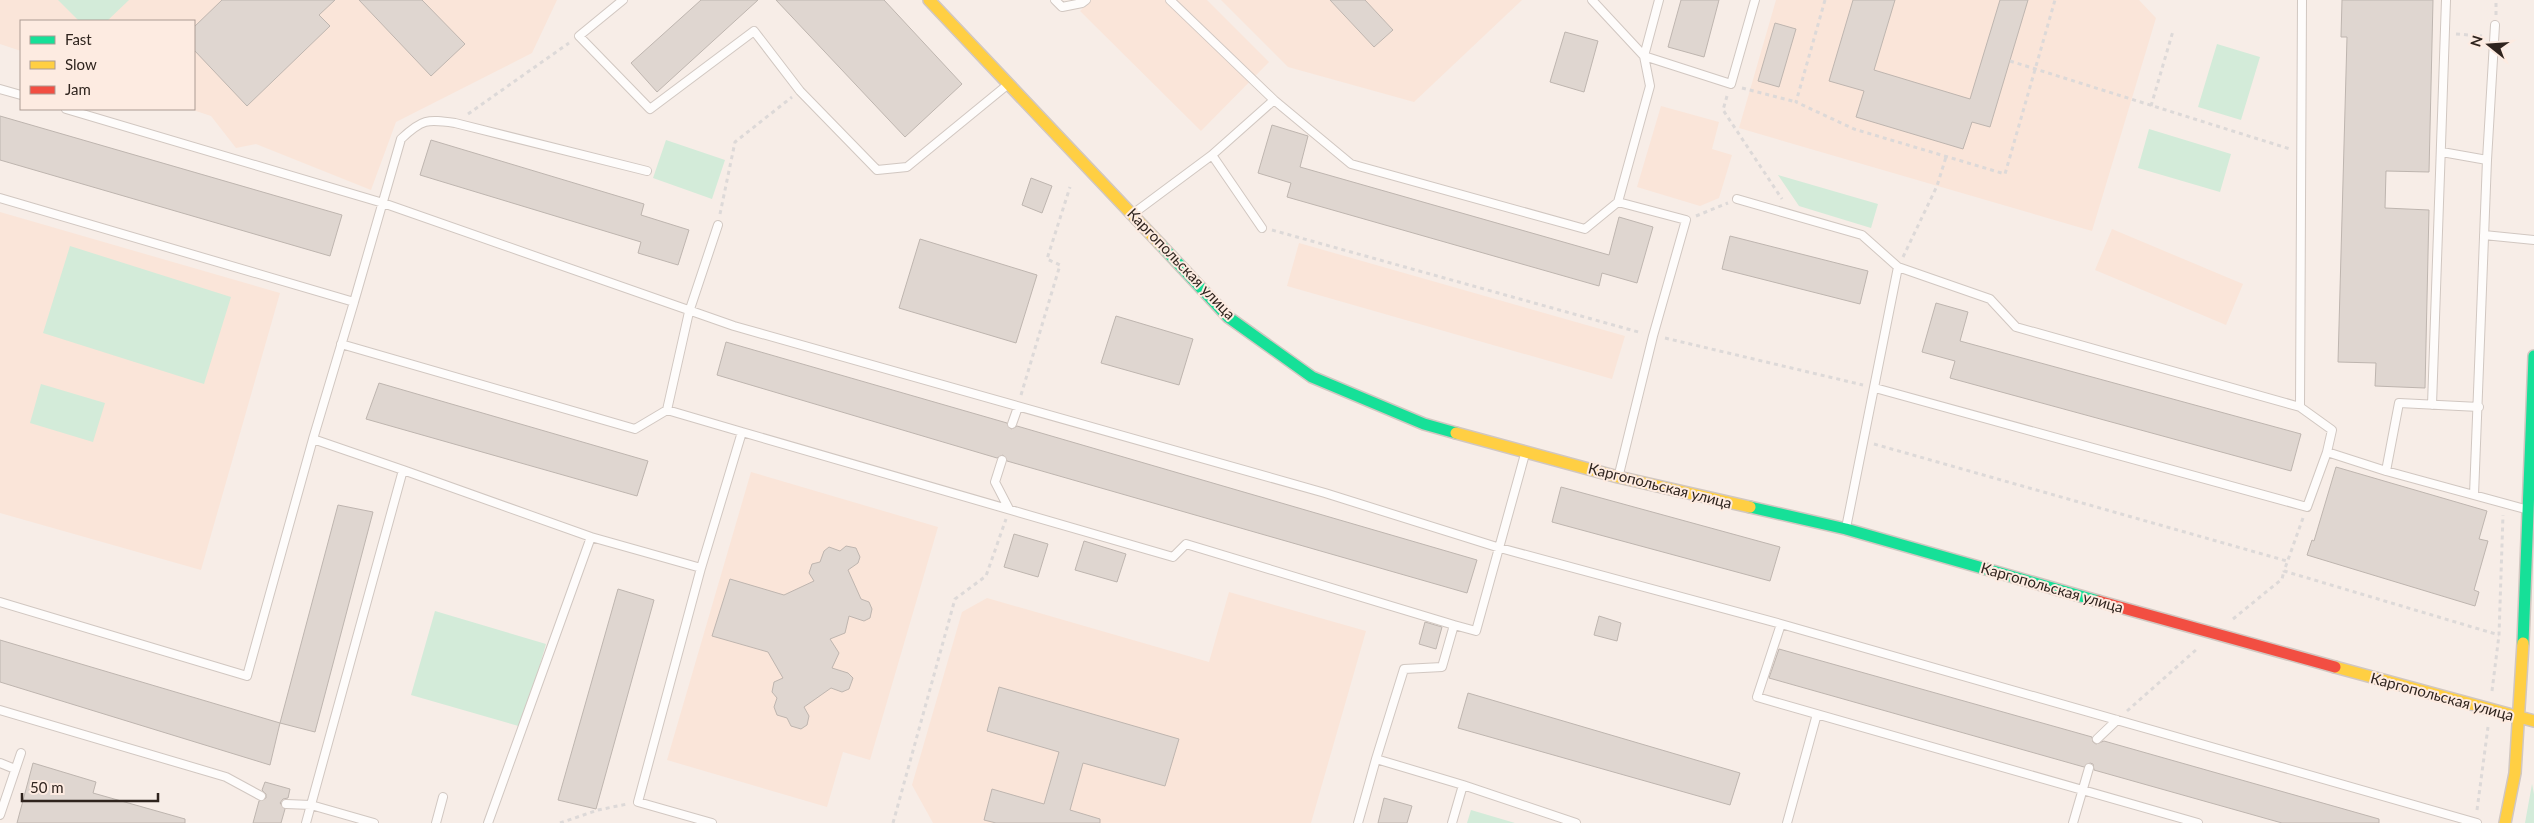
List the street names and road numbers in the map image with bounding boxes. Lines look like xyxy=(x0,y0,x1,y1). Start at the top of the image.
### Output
street label: Каргопольская улица xyxy=(1124,204,1239,323)
street label: Каргопольская улица xyxy=(1587,458,1734,512)
street label: Каргопольская улица xyxy=(1979,558,2126,616)
street label: Каргопольская улица xyxy=(2369,668,2516,724)

